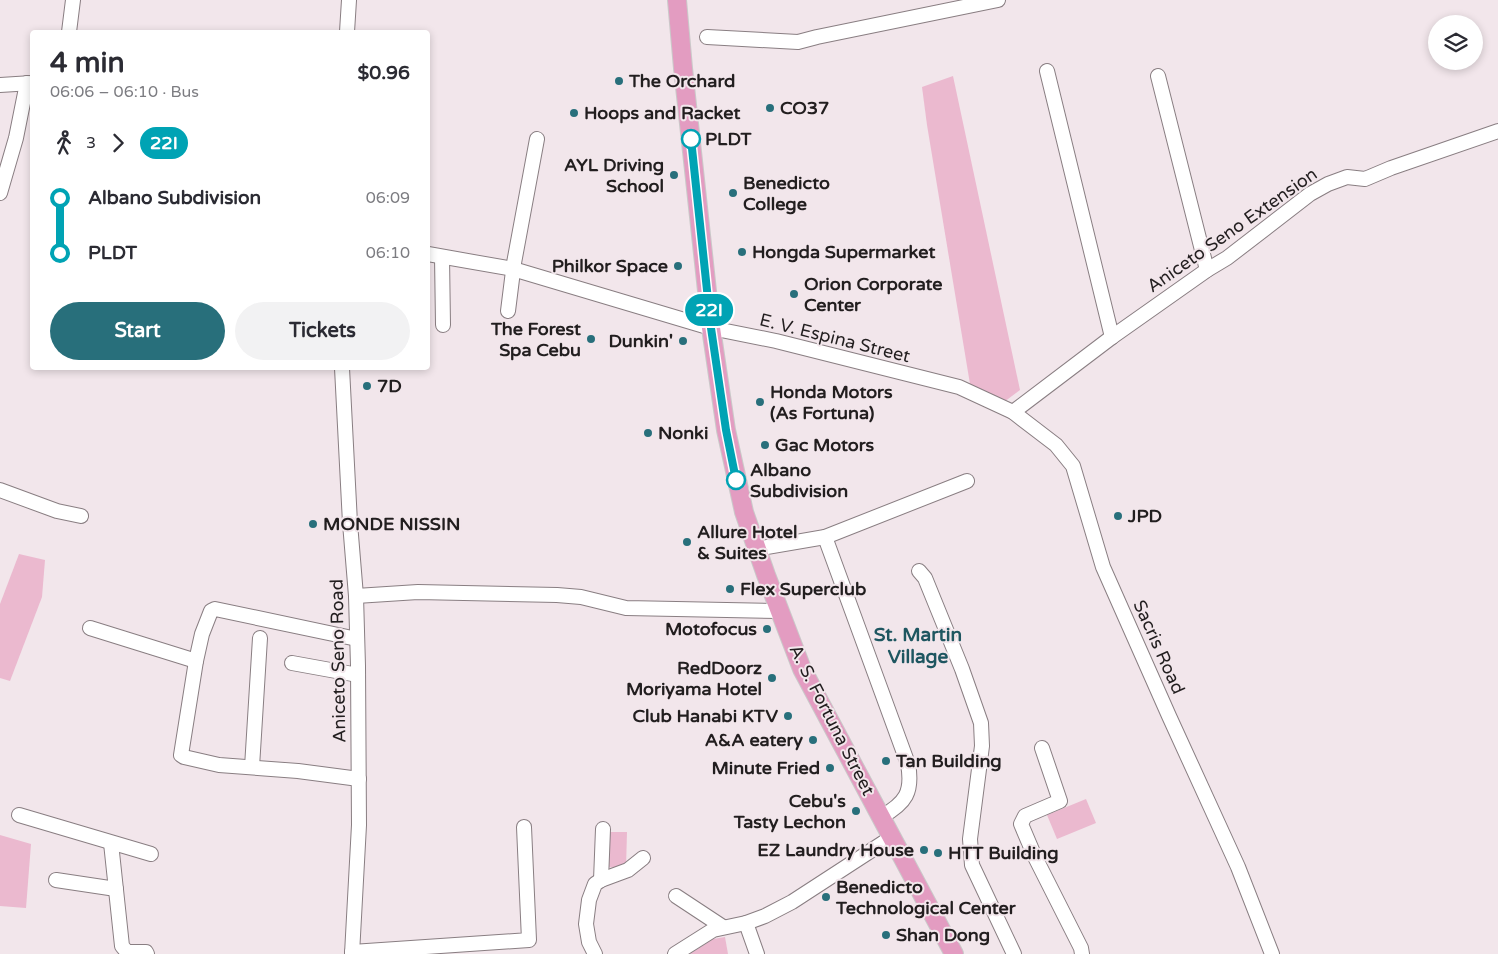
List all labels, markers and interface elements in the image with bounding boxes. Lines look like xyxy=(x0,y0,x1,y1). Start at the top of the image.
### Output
map controls xyxy=(1428,15,1483,70)
button: layers xyxy=(1428,15,1483,70)
text: 4 min xyxy=(50,46,125,80)
text: $0.96 xyxy=(358,62,410,84)
place label: The Orchard xyxy=(628,70,735,92)
marker: The Orchard xyxy=(613,75,625,87)
text: 06:06 – 06:10 · Bus xyxy=(50,82,199,102)
place label: CO37 xyxy=(780,97,829,119)
place label: Hoops and Racket xyxy=(584,102,740,124)
marker: CO37 xyxy=(764,102,776,114)
marker: Hoops and Racket xyxy=(568,107,580,119)
place label: PLDT xyxy=(705,128,752,150)
icon: walk xyxy=(50,129,78,157)
icon: forward xyxy=(104,129,132,157)
marker: PLDT xyxy=(681,129,701,149)
text: 22I xyxy=(150,132,178,154)
text: 3 xyxy=(86,133,96,153)
place label: AYL Driving School xyxy=(564,154,664,197)
street label: Aniceto Seno Extension xyxy=(1143,163,1321,297)
marker: AYL Driving School xyxy=(668,169,680,181)
place label: Benedicto College xyxy=(743,172,830,215)
text: Albano Subdivision xyxy=(88,187,261,209)
marker: Benedicto College xyxy=(727,187,739,199)
text: 06:09 xyxy=(366,188,410,208)
place label: Hongda Supermarket xyxy=(752,241,935,263)
text: PLDT xyxy=(88,242,137,264)
text: 06:10 xyxy=(366,243,410,263)
marker: Hongda Supermarket xyxy=(736,246,748,258)
place label: Philkor Space xyxy=(552,255,668,277)
marker: Philkor Space xyxy=(672,260,684,272)
place label: Orion Corporate Center xyxy=(804,273,943,316)
marker: Orion Corporate Center xyxy=(788,288,800,300)
line badge: 22I xyxy=(680,294,738,326)
text: 22I xyxy=(695,299,723,321)
button: Start xyxy=(50,302,225,360)
button: Tickets xyxy=(235,302,410,360)
street label: E. V. Espina Street xyxy=(757,309,913,367)
place label: The Forest Spa Cebu xyxy=(490,318,581,361)
place label: Dunkin' xyxy=(608,330,673,352)
marker: The Forest Spa Cebu xyxy=(585,333,597,345)
marker: Dunkin' xyxy=(677,335,689,347)
place label: 7D xyxy=(377,375,402,397)
marker: 7D xyxy=(361,380,373,392)
place label: Honda Motors (As Fortuna) xyxy=(770,381,893,424)
marker: Honda Motors (As Fortuna) xyxy=(754,396,766,408)
place label: Nonki xyxy=(658,422,708,444)
marker: Nonki xyxy=(642,427,654,439)
place label: Gac Motors xyxy=(775,434,875,456)
marker: Gac Motors xyxy=(759,439,771,451)
place label: Albano Subdivision xyxy=(750,459,848,502)
marker: Albano Subdivision xyxy=(726,470,746,490)
place label: JPD xyxy=(1127,505,1162,527)
marker: JPD xyxy=(1112,510,1124,522)
place label: MONDE NISSIN xyxy=(323,513,460,535)
marker: MONDE NISSIN xyxy=(307,518,319,530)
place label: Allure Hotel & Suites xyxy=(697,521,797,564)
marker: Allure Hotel & Suites xyxy=(681,536,693,548)
place label: Flex Superclub xyxy=(740,578,866,600)
street label: Aniceto Seno Road xyxy=(326,579,350,743)
marker: Flex Superclub xyxy=(724,583,736,595)
street label: Sacris Road xyxy=(1128,597,1190,697)
place label: Motofocus xyxy=(665,618,757,640)
marker: Motofocus xyxy=(761,623,773,635)
district label: St. Martin Village xyxy=(874,624,962,669)
street label: A. S. Fortuna Street xyxy=(784,641,880,799)
place label: RedDoorz Moriyama Hotel xyxy=(626,657,762,700)
marker: RedDoorz Moriyama Hotel xyxy=(766,672,778,684)
place label: Club Hanabi KTV xyxy=(633,705,778,727)
marker: Club Hanabi KTV xyxy=(782,710,794,722)
place label: A&A eatery xyxy=(705,729,803,751)
marker: A&A eatery xyxy=(807,734,819,746)
place label: Tan Building xyxy=(895,750,1002,772)
marker: Tan Building xyxy=(880,755,892,767)
place label: Minute Fried xyxy=(711,757,820,779)
marker: Minute Fried xyxy=(824,762,836,774)
place label: Cebu's Tasty Lechon xyxy=(733,790,846,833)
marker: Cebu's Tasty Lechon xyxy=(850,805,862,817)
place label: EZ Laundry House xyxy=(757,839,914,861)
place label: HTT Building xyxy=(948,842,1059,864)
marker: EZ Laundry House xyxy=(918,844,930,856)
marker: HTT Building xyxy=(932,847,944,859)
place label: Benedicto Technological Center xyxy=(835,876,1017,919)
marker: Benedicto Technological Center xyxy=(820,891,832,903)
place label: Shan Dong xyxy=(896,924,990,946)
marker: Shan Dong xyxy=(880,929,892,941)

